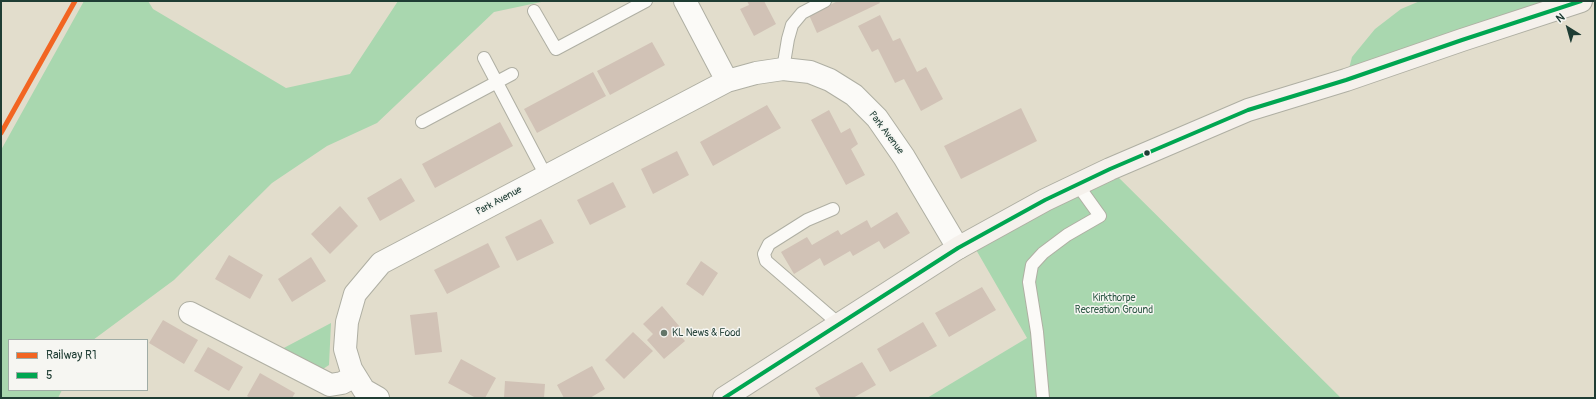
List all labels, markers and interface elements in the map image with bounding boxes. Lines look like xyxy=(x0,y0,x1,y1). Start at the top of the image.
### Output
north arrow xyxy=(1548,8,1588,48)
text: N xyxy=(1554,11,1567,25)
street label: Park Avenue xyxy=(866,109,906,157)
unlabelled marker xyxy=(1142,148,1152,158)
street label: Park Avenue xyxy=(474,184,524,218)
park label: Kirkthorpe Recreation Ground xyxy=(1075,292,1153,316)
place label: KL News & Food xyxy=(672,327,741,339)
marker: KL News & Food xyxy=(659,328,669,338)
legend xyxy=(8,339,148,391)
text: Railway R1 xyxy=(46,348,97,363)
text: 5 xyxy=(46,368,53,383)

